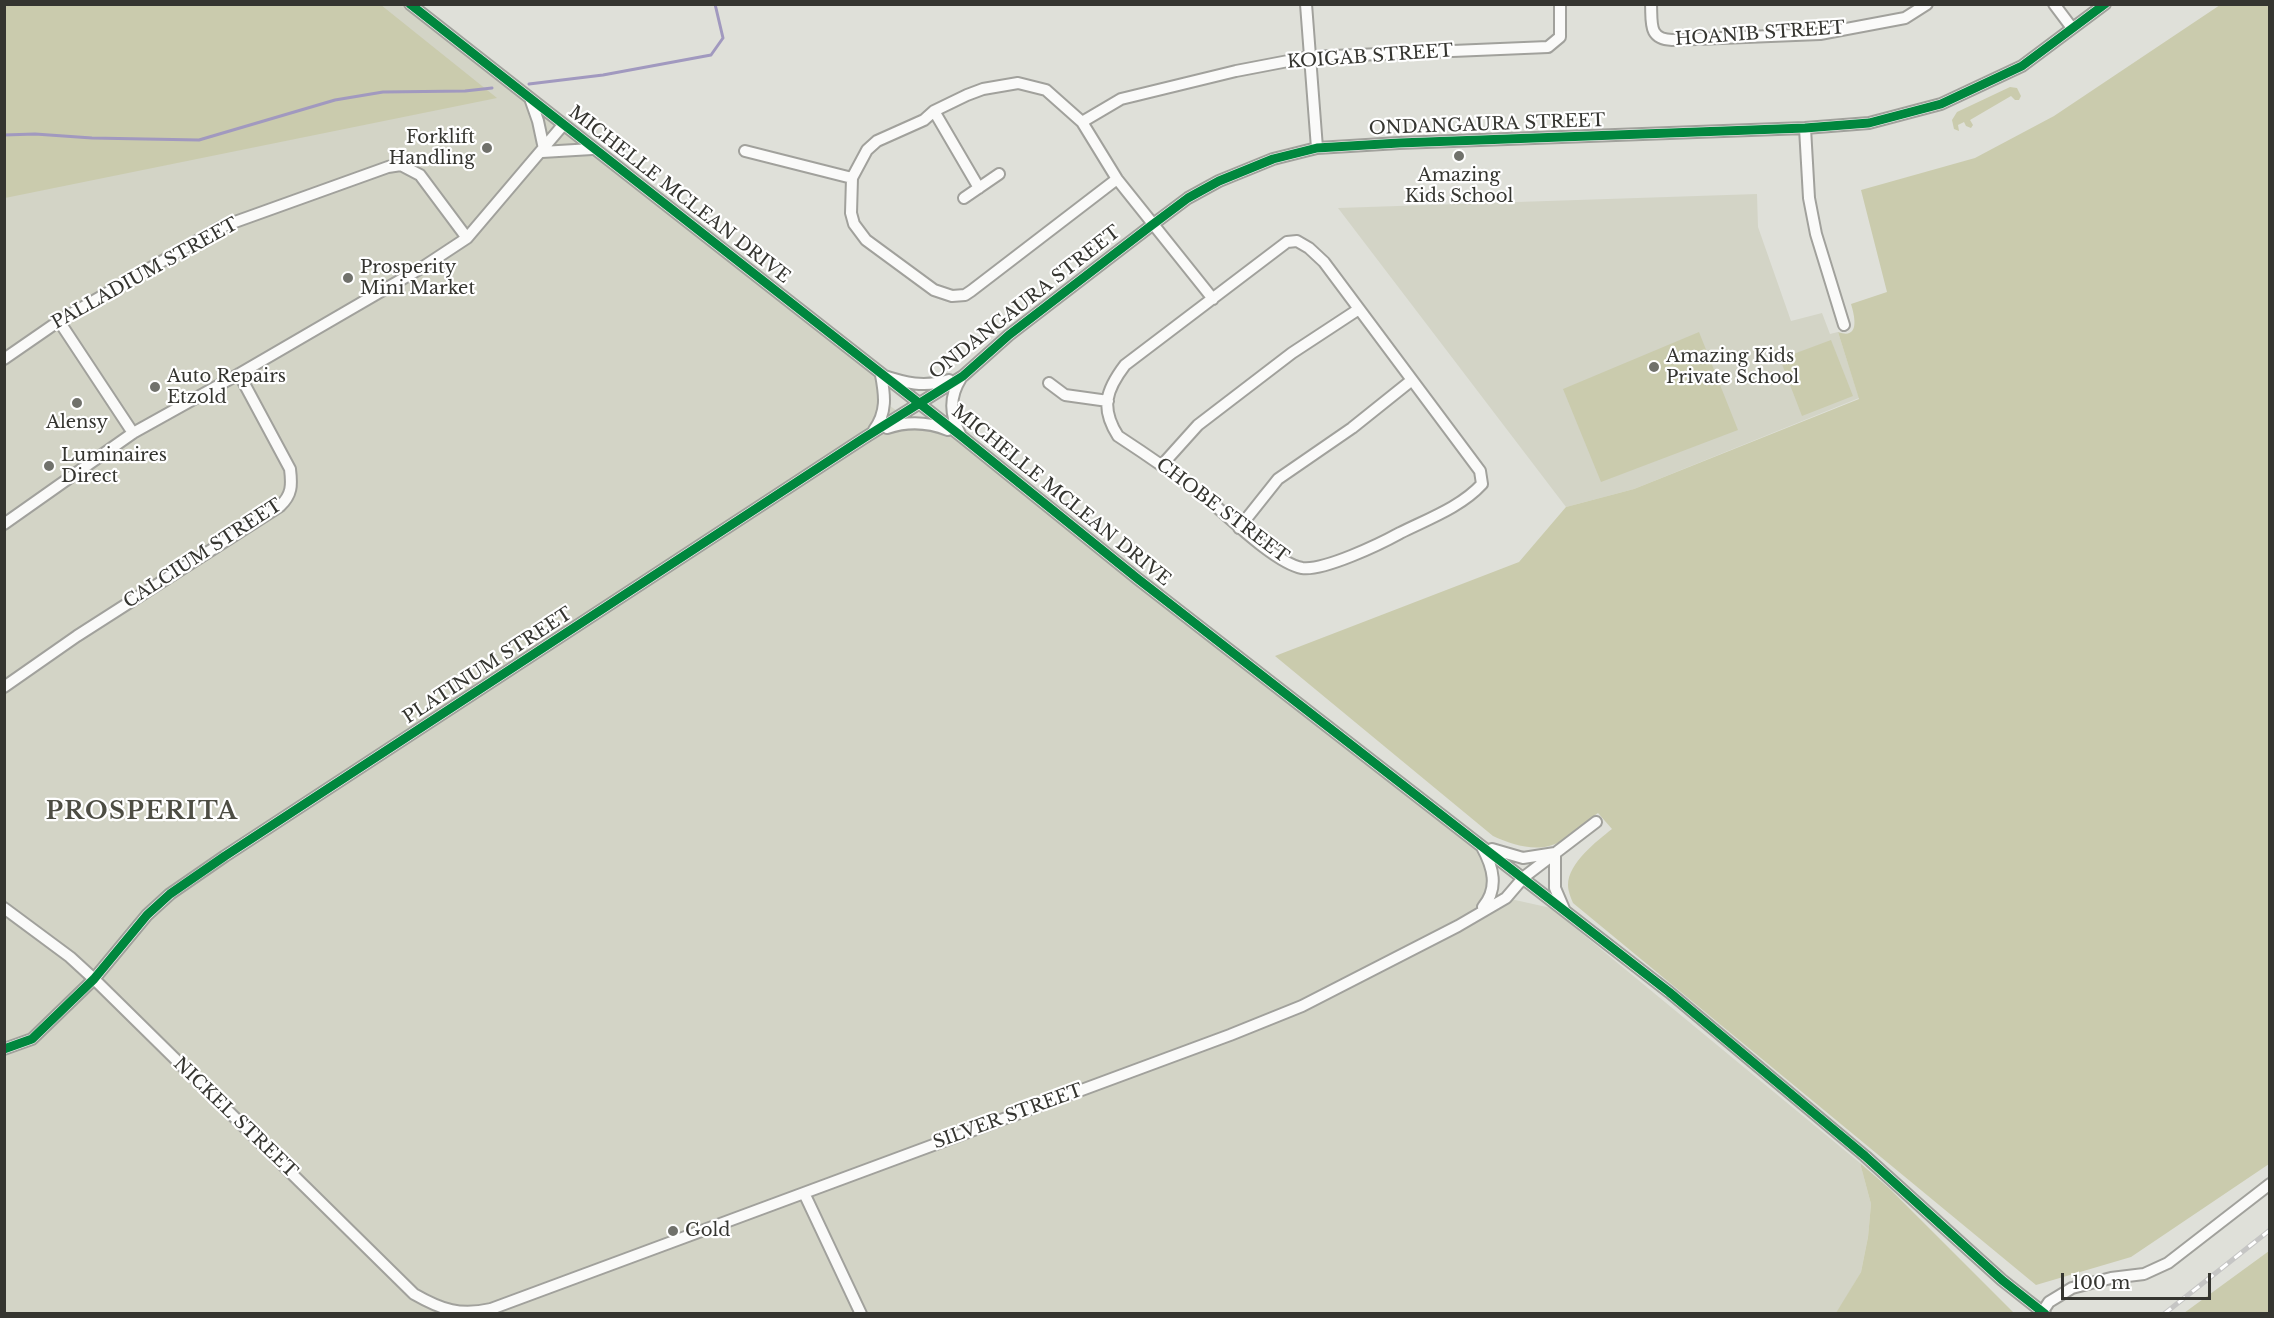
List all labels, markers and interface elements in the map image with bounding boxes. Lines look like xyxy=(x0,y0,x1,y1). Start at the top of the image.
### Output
street label: HOANIB STREET xyxy=(1674,17,1846,51)
street label: KOIGAB STREET xyxy=(1286,40,1454,74)
street label: MICHELLE MCLEAN DRIVE xyxy=(564,102,794,288)
street label: ONDANGAURA STREET xyxy=(1368,110,1606,140)
place label: Forklift Handling xyxy=(389,127,475,170)
marker: Forklift Handling xyxy=(480,141,494,155)
marker: Amazing Kids School xyxy=(1452,149,1466,163)
place label: Amazing Kids School xyxy=(1405,165,1513,207)
street label: PALLADIUM STREET xyxy=(48,214,242,334)
street label: ONDANGAURA STREET xyxy=(925,222,1125,384)
place label: Prosperity Mini Market xyxy=(360,257,475,300)
marker: Prosperity Mini Market xyxy=(341,271,355,285)
place label: Amazing Kids Private School xyxy=(1666,346,1799,388)
marker: Amazing Kids Private School xyxy=(1647,360,1661,374)
place label: Auto Repairs Etzold xyxy=(167,366,286,409)
marker: Auto Repairs Etzold xyxy=(148,380,162,394)
marker: Alensy xyxy=(70,396,84,410)
street label: MICHELLE MCLEAN DRIVE xyxy=(947,401,1175,591)
place label: Alensy xyxy=(46,412,108,434)
place label: Luminaires Direct xyxy=(61,445,167,488)
street label: CHOBE STREET xyxy=(1152,454,1292,568)
marker: Luminaires Direct xyxy=(42,459,56,473)
street label: CALCIUM STREET xyxy=(120,495,286,613)
street label: PLATINUM STREET xyxy=(399,603,577,729)
district label: PROSPERITA xyxy=(46,798,238,826)
street label: NICKEL STREET xyxy=(169,1053,301,1183)
street label: SILVER STREET xyxy=(930,1080,1086,1154)
place label: Gold xyxy=(685,1220,730,1242)
marker: Gold xyxy=(666,1224,680,1238)
scale bar xyxy=(2064,1261,2214,1299)
text: 100 m xyxy=(2072,1272,2130,1294)

